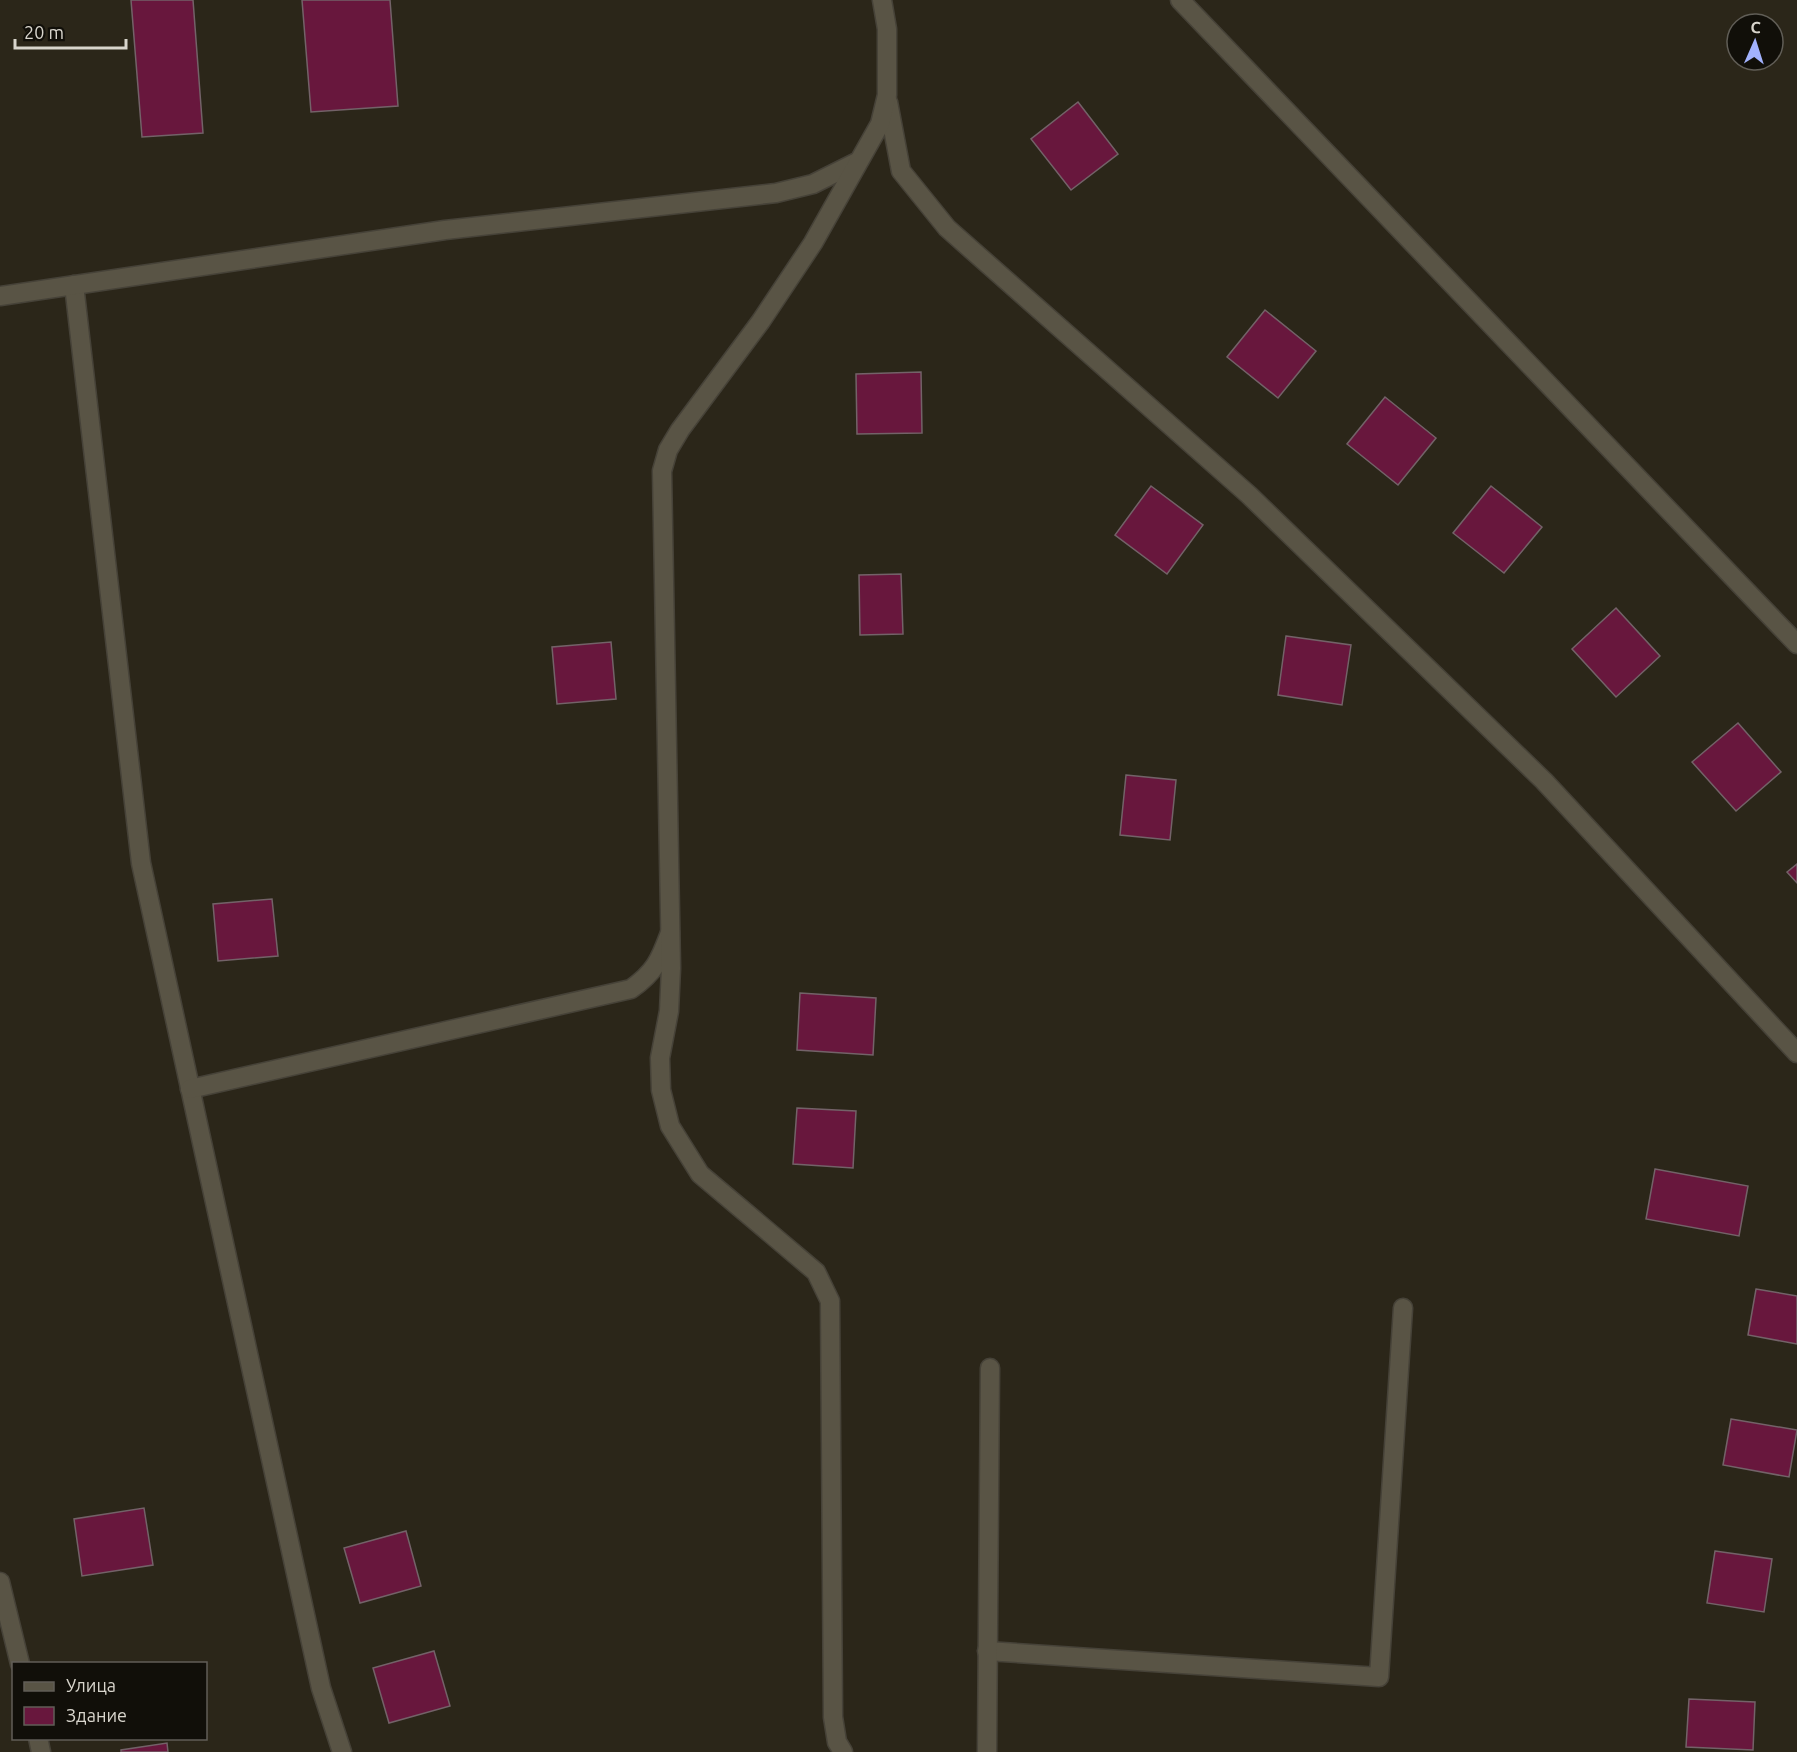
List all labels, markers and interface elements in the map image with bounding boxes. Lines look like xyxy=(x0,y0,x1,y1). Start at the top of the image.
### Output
scale bar xyxy=(15,12,126,50)
north arrow xyxy=(1725,12,1785,72)
text: С xyxy=(1750,18,1761,36)
text: 20 m xyxy=(24,22,64,42)
legend xyxy=(12,1662,207,1740)
text: Улица xyxy=(66,1675,116,1695)
text: Здание xyxy=(66,1705,127,1725)

